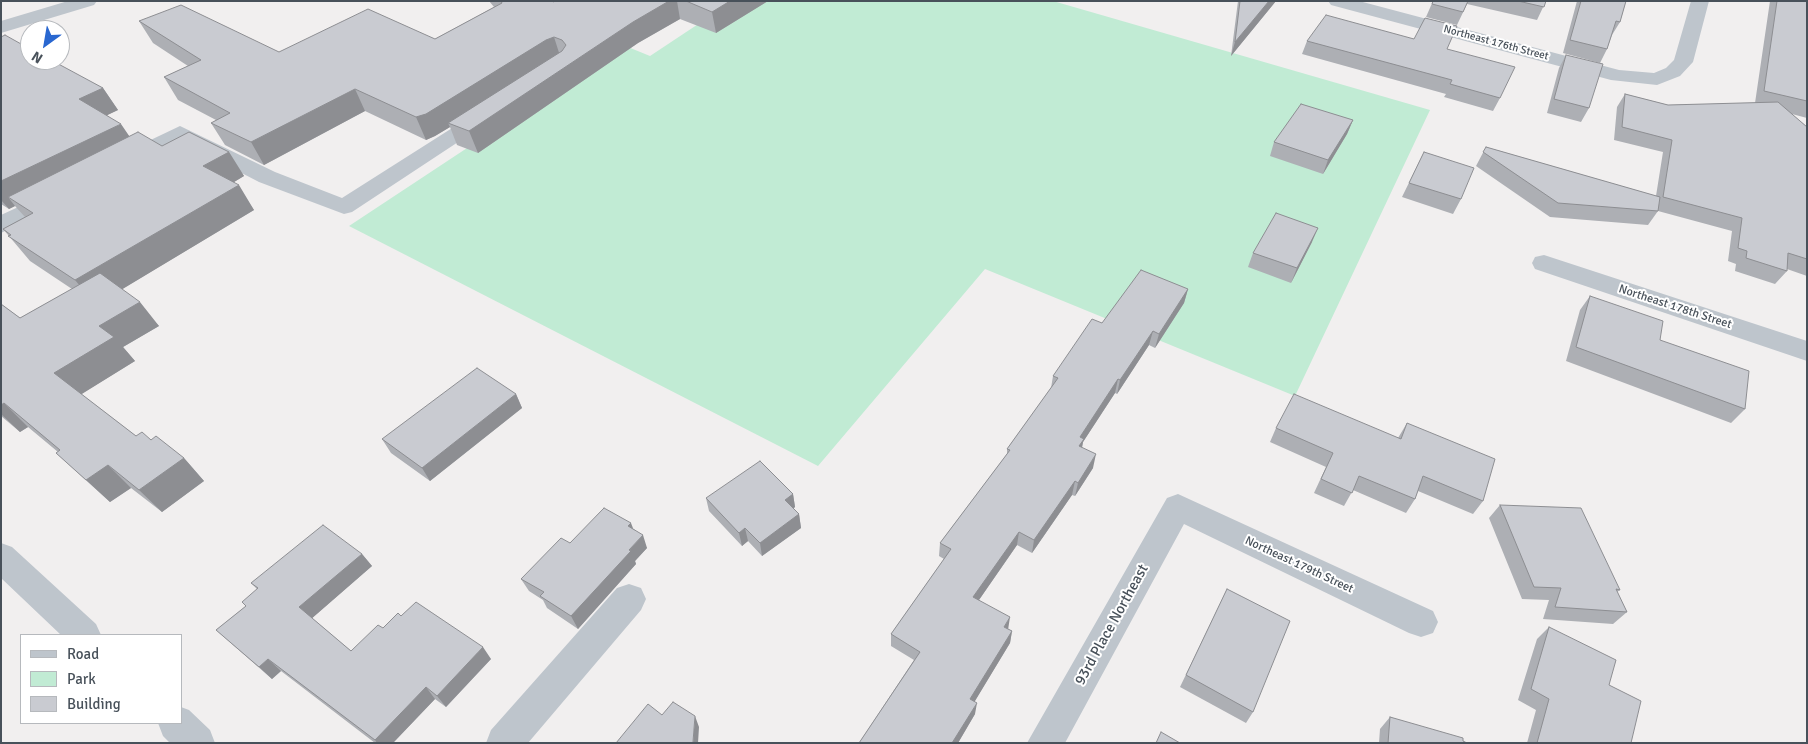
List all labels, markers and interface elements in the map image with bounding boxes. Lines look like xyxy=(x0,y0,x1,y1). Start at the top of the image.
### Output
north arrow xyxy=(20,20,70,70)
street label: Northeast 176th Street xyxy=(1442,23,1550,63)
text: N xyxy=(29,48,46,67)
street label: Northeast 178th Street xyxy=(1617,282,1733,332)
street label: Northeast 179th Street xyxy=(1242,534,1356,596)
street label: 93rd Place Northeast xyxy=(1071,561,1153,689)
legend xyxy=(20,634,182,724)
text: Road xyxy=(67,645,99,663)
text: Park xyxy=(67,670,96,688)
text: Building xyxy=(67,695,121,713)

